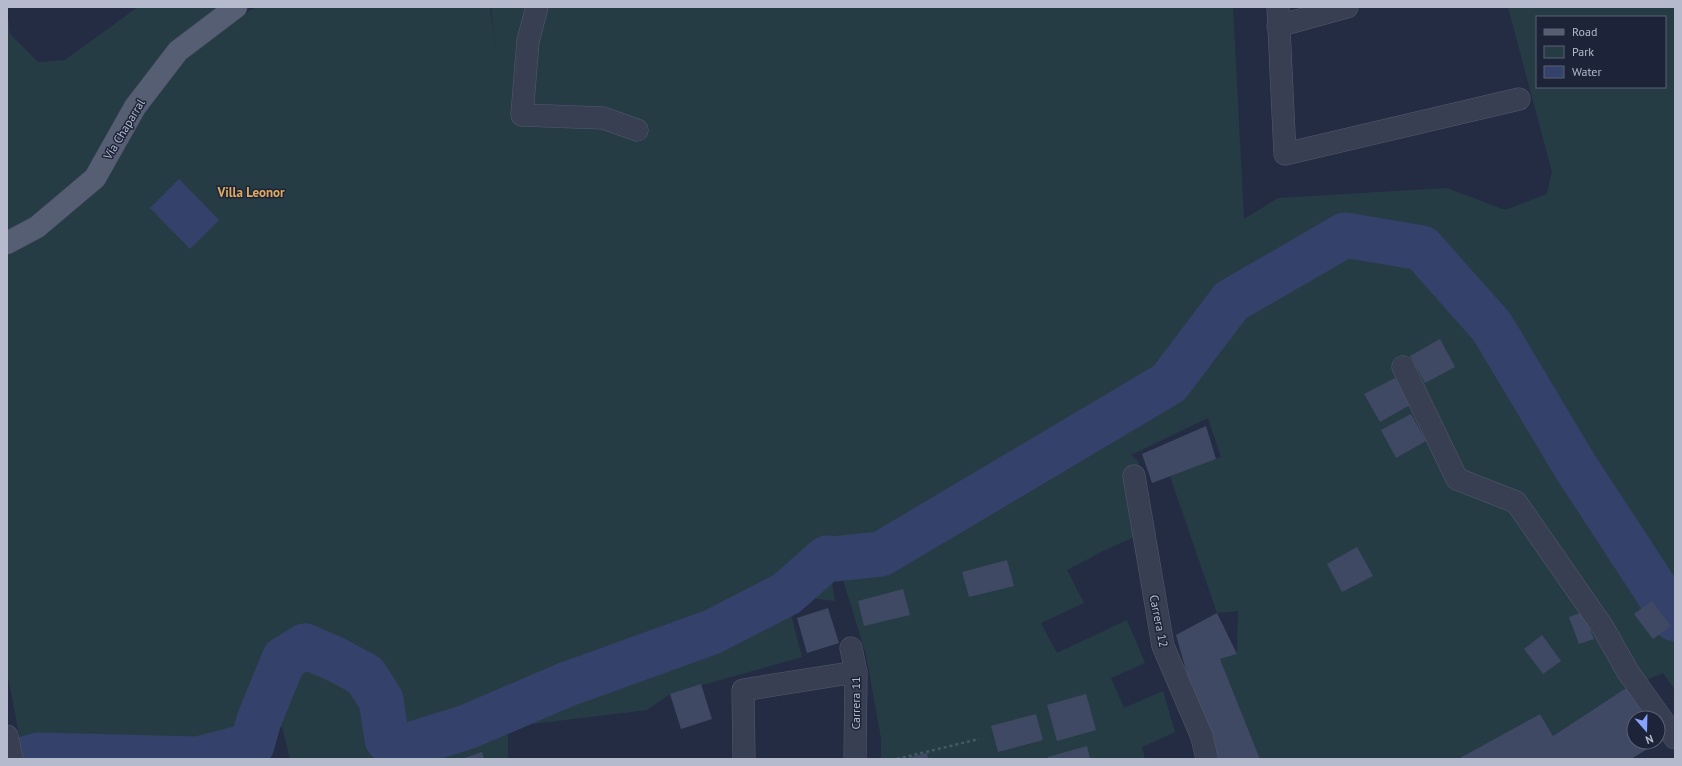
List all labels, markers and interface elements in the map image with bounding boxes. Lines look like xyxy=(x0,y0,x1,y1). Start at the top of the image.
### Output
legend xyxy=(1536,16,1666,88)
text: Road xyxy=(1572,24,1597,39)
text: Park xyxy=(1572,44,1594,59)
text: Water xyxy=(1572,64,1602,79)
street label: Vía Chaparral xyxy=(100,96,148,163)
district label: Villa Leonor xyxy=(216,184,285,201)
street label: Carrera 12 xyxy=(1147,593,1171,649)
street label: Carrera 11 xyxy=(848,676,863,730)
north arrow xyxy=(1626,710,1666,750)
text: N xyxy=(1644,732,1655,747)

